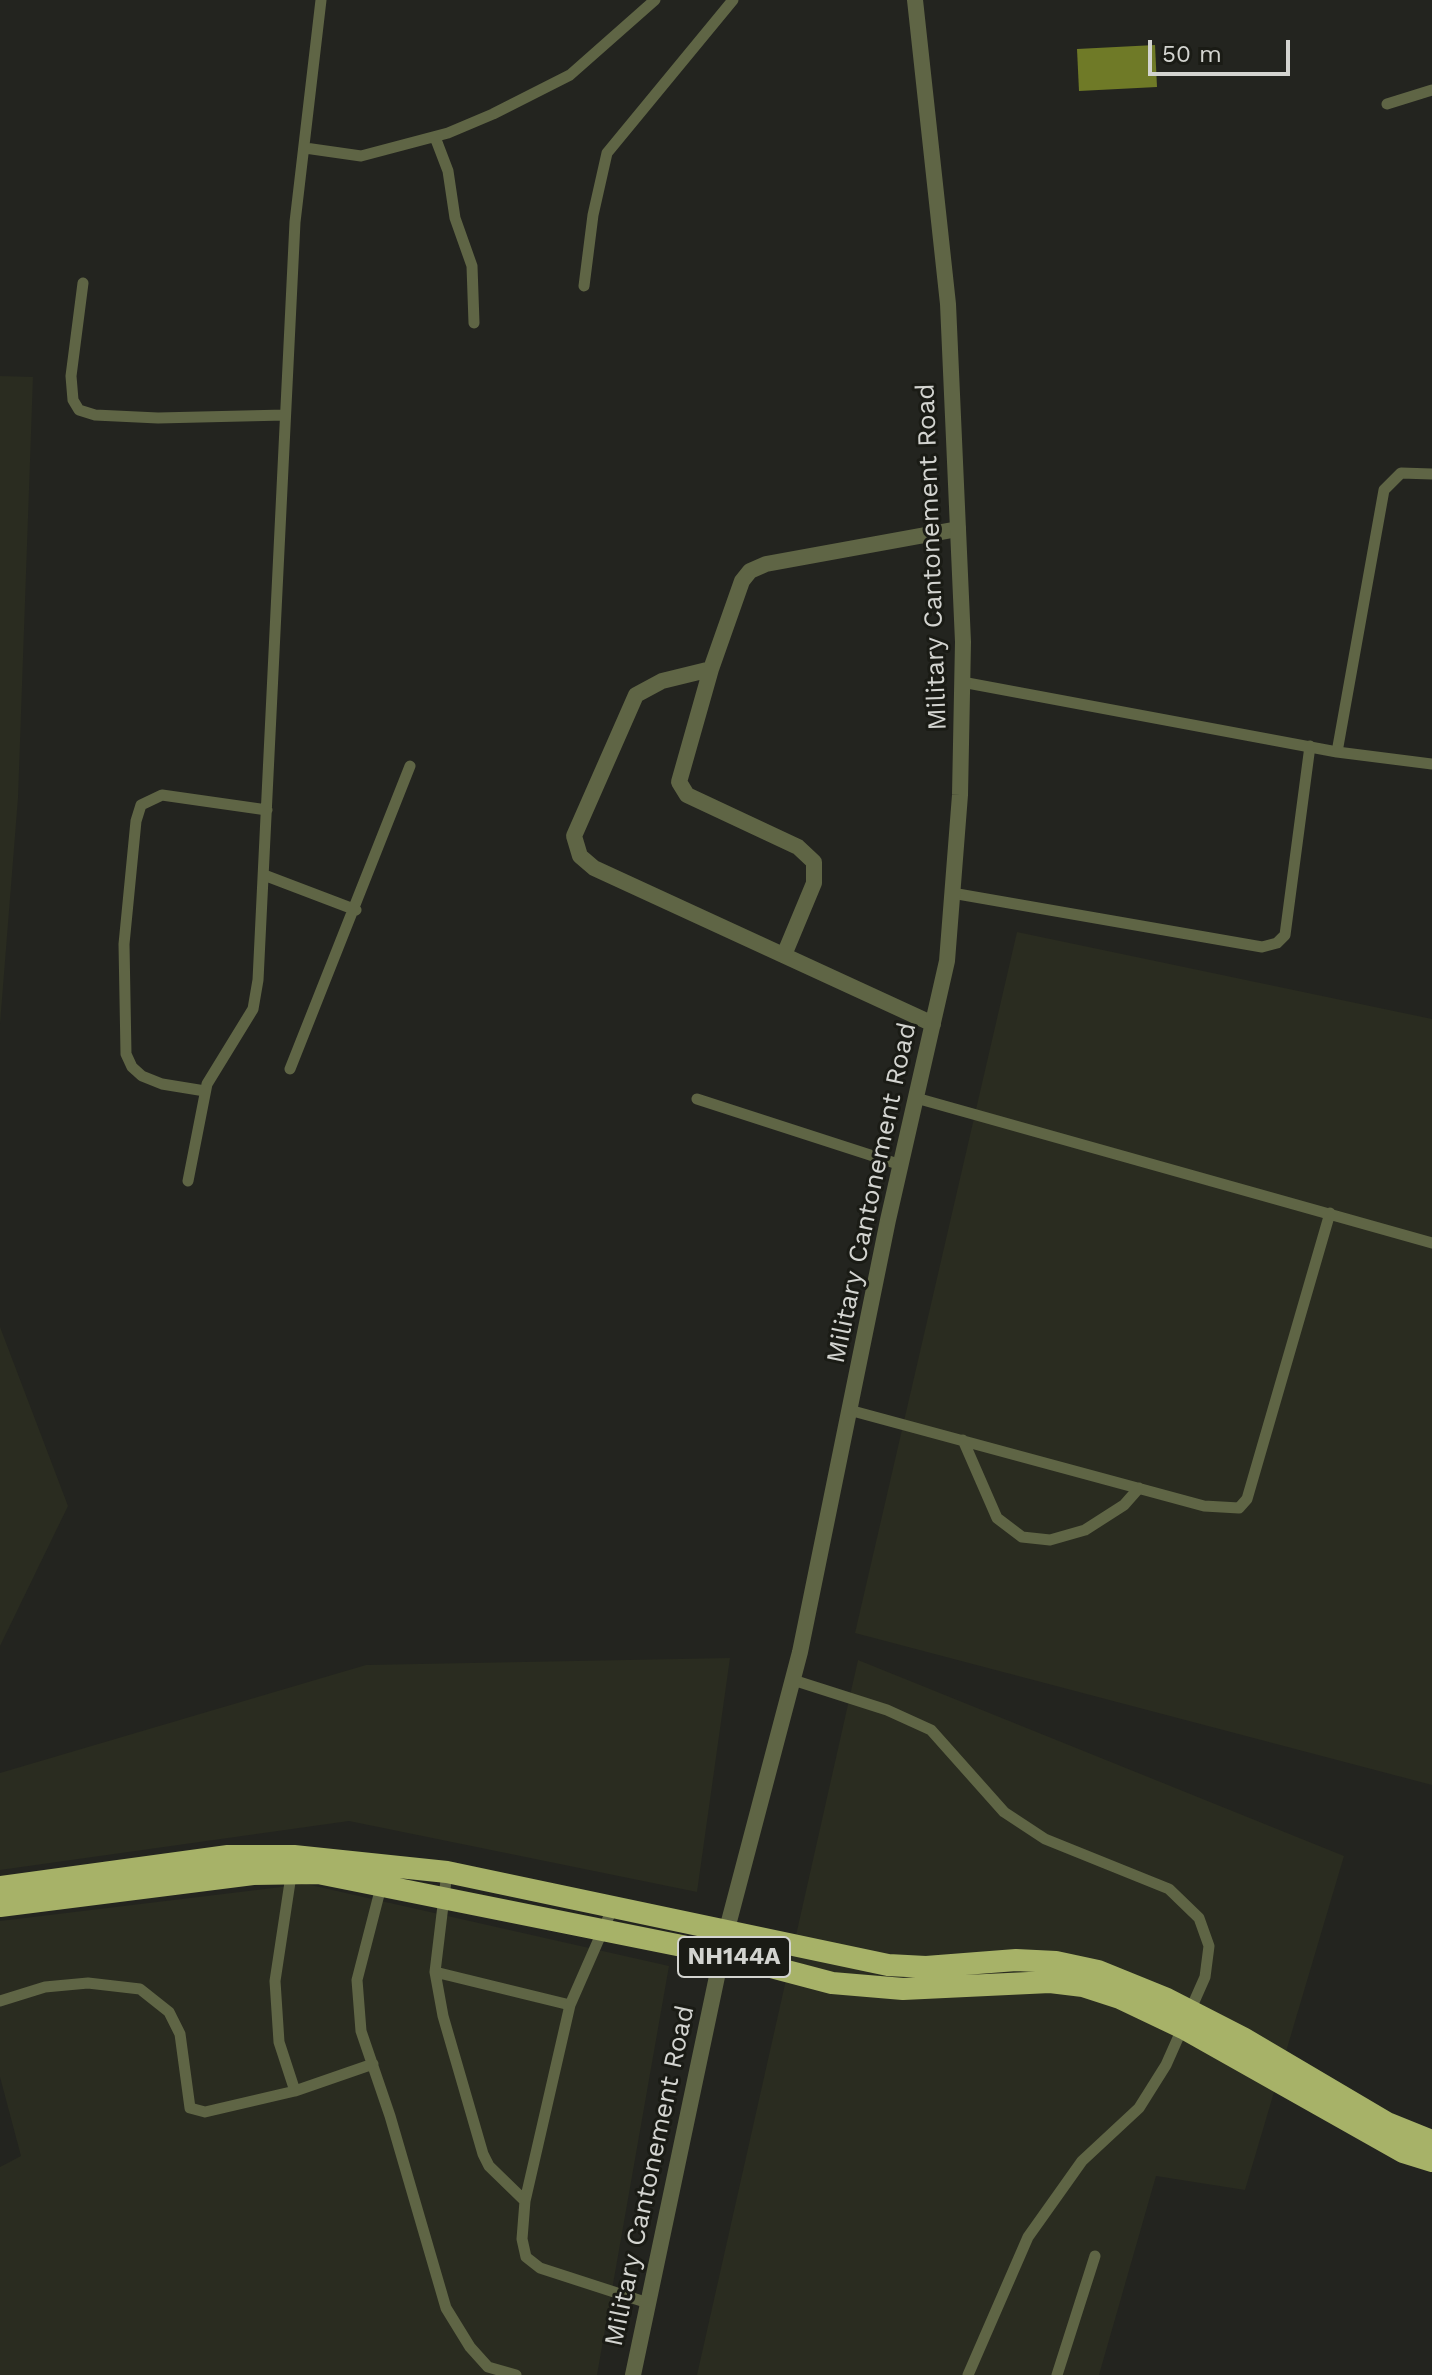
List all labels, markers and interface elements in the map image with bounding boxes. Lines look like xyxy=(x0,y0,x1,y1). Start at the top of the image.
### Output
scale bar xyxy=(1152,24,1294,74)
text: 50 m xyxy=(1162,40,1222,68)
street label: Military Cantonement Road xyxy=(910,383,954,731)
street label: Military Cantonement Road xyxy=(821,1020,923,1366)
road number: NH144A xyxy=(678,1937,790,1977)
street label: Military Cantonement Road xyxy=(599,2003,701,2349)

